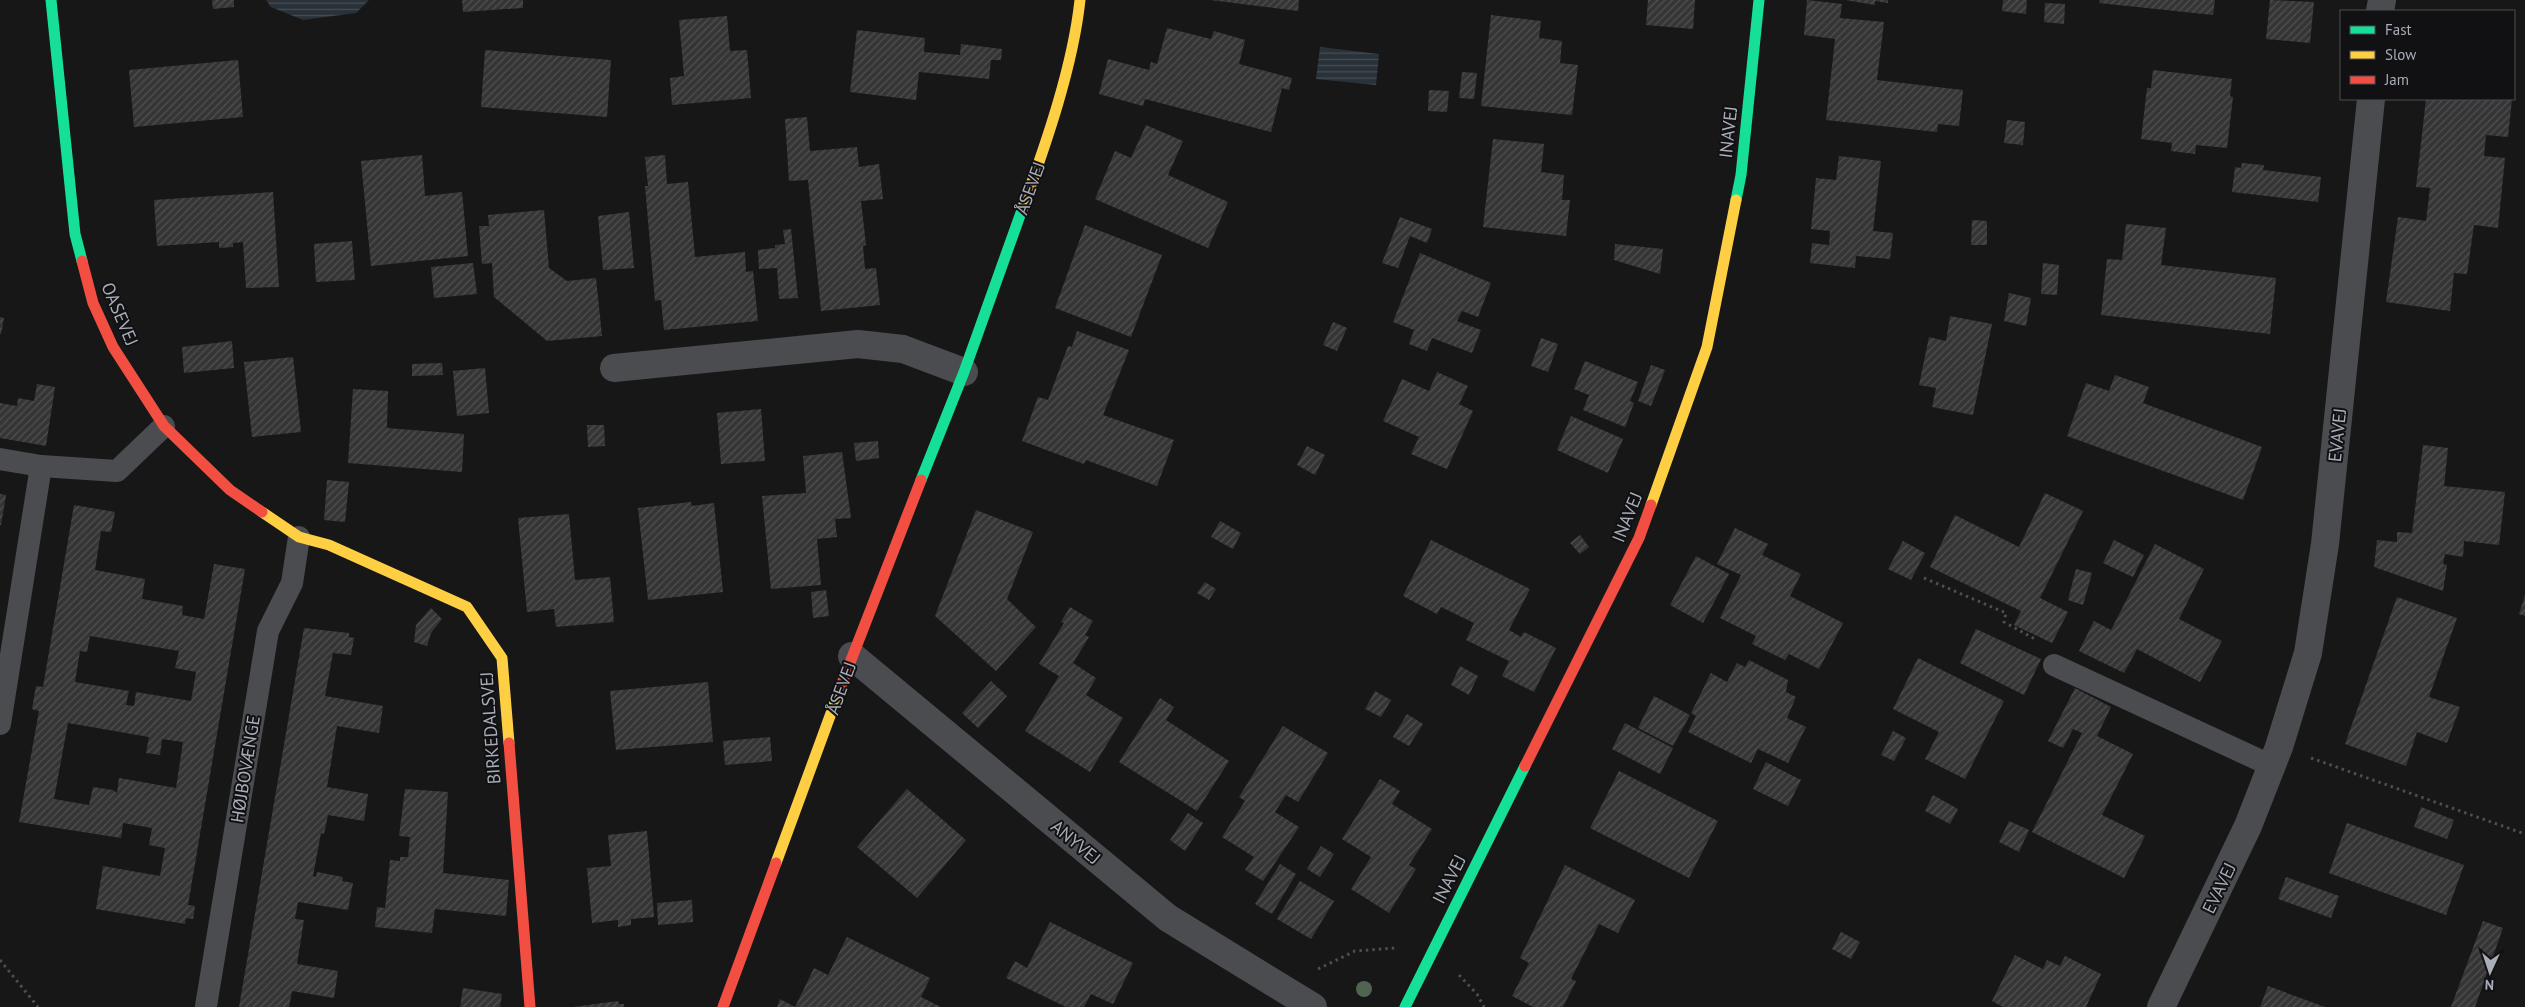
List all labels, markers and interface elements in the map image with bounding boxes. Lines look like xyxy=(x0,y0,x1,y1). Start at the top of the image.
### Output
legend xyxy=(2340,10,2515,100)
text: Fast xyxy=(2385,20,2412,39)
text: Slow xyxy=(2385,45,2416,64)
text: Jam xyxy=(2384,70,2409,89)
street label: INAVEJ xyxy=(1714,105,1742,159)
street label: ÅSEVEJ xyxy=(1010,158,1050,218)
street label: OASEVEJ xyxy=(96,279,144,349)
street label: EVAVEJ xyxy=(2323,407,2351,463)
street label: INAVEJ xyxy=(1607,488,1647,546)
street label: ÅSEVEJ xyxy=(821,658,861,718)
street label: BIRKEDALSVEJ xyxy=(475,671,505,785)
street label: HØJBOVÆNGE xyxy=(225,714,265,824)
street label: ANYVEJ xyxy=(1046,815,1106,869)
street label: INAVEJ xyxy=(1427,851,1471,907)
street label: EVAVEJ xyxy=(2197,859,2241,917)
north arrow xyxy=(2465,947,2515,997)
text: N xyxy=(2484,976,2494,994)

